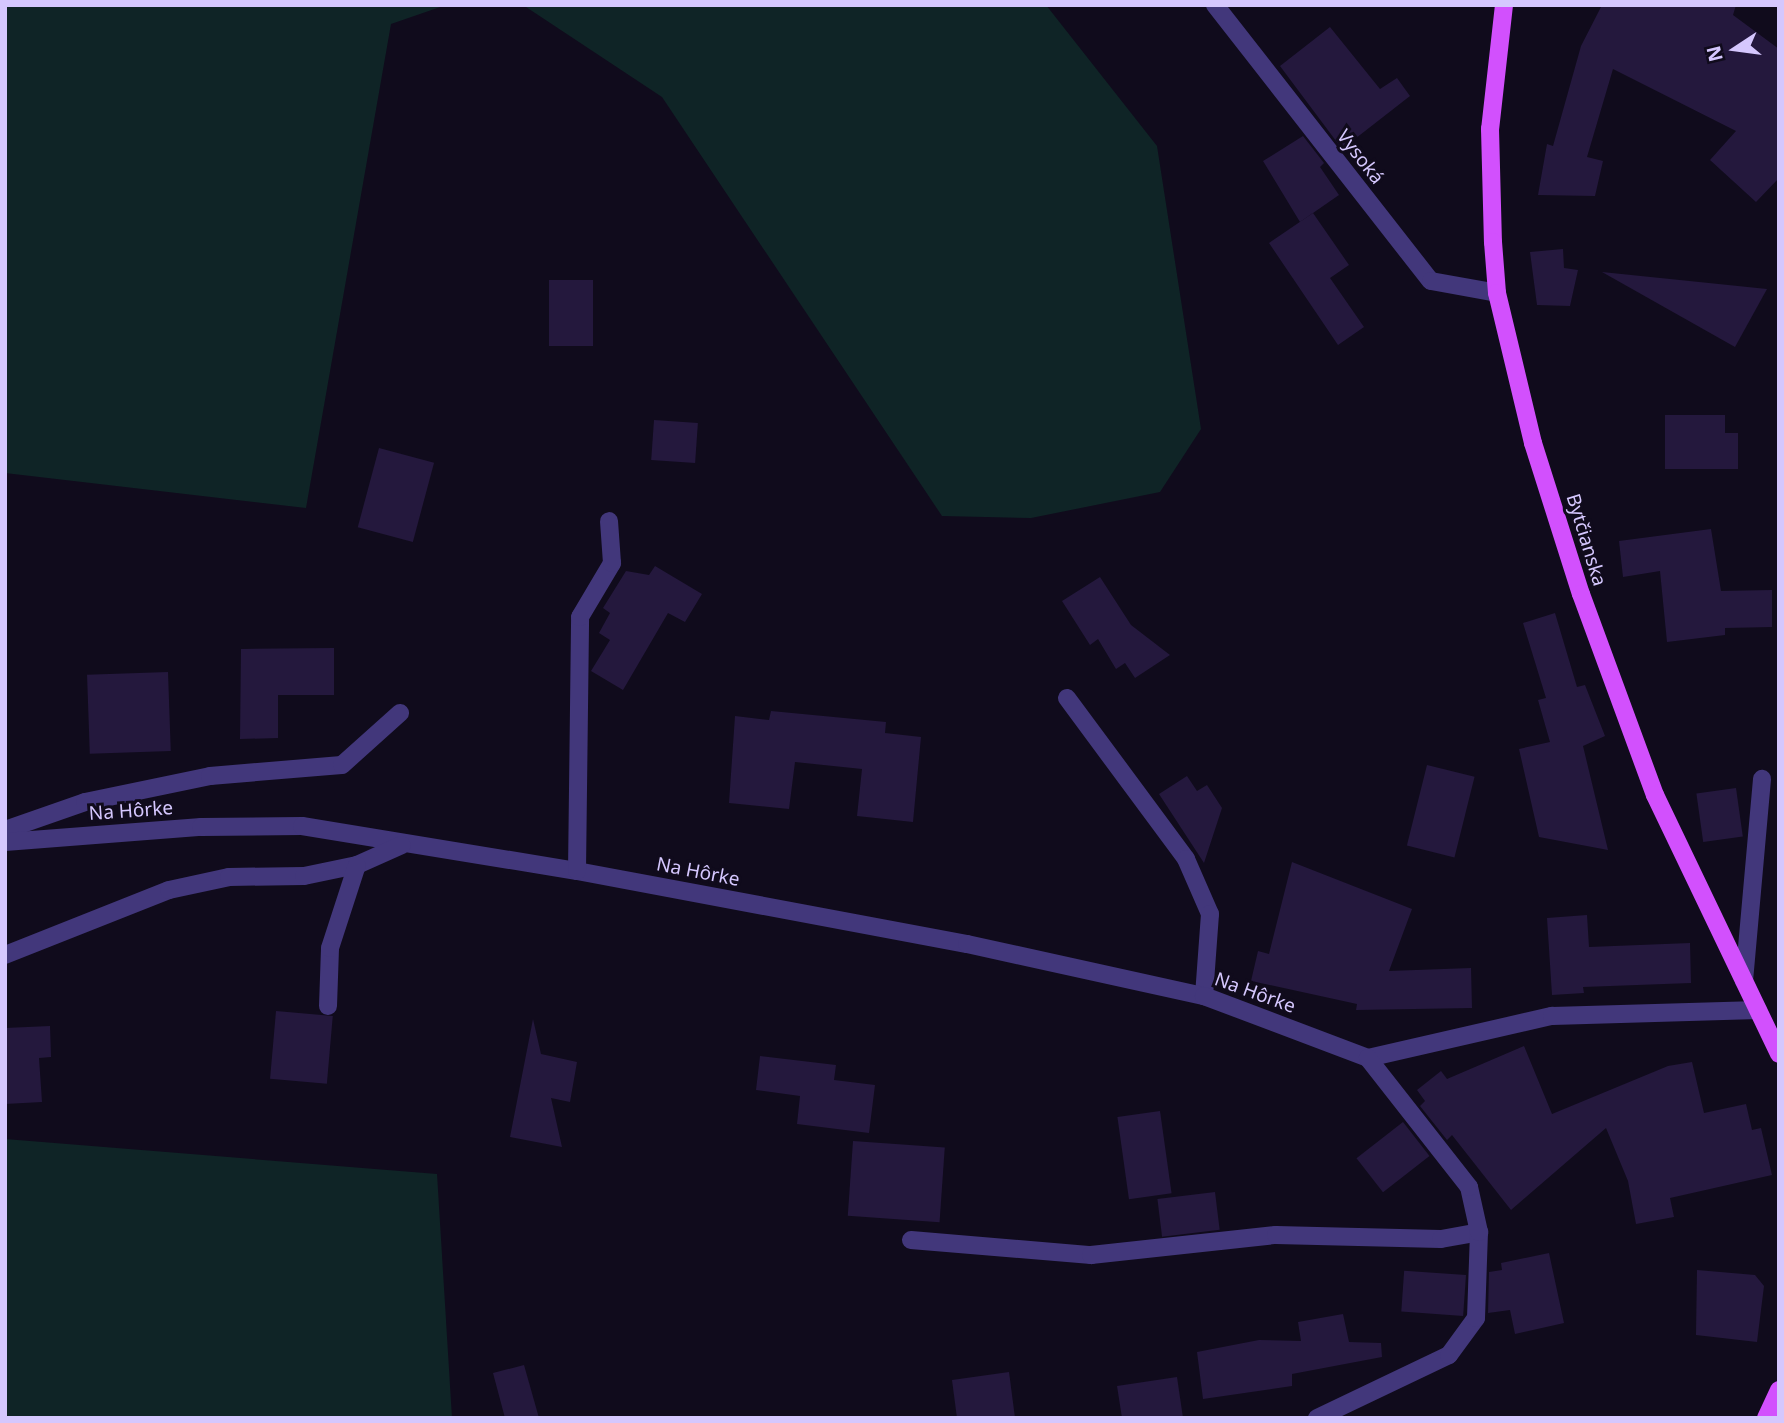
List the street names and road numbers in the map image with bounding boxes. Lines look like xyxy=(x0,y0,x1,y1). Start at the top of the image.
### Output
street label: Vysoká xyxy=(1332,125,1388,189)
street label: Bytčianska xyxy=(1561,491,1611,589)
street label: Na Hôrke xyxy=(88,797,174,825)
street label: Na Hôrke xyxy=(654,853,742,891)
street label: Na Hôrke xyxy=(1211,968,1299,1018)

